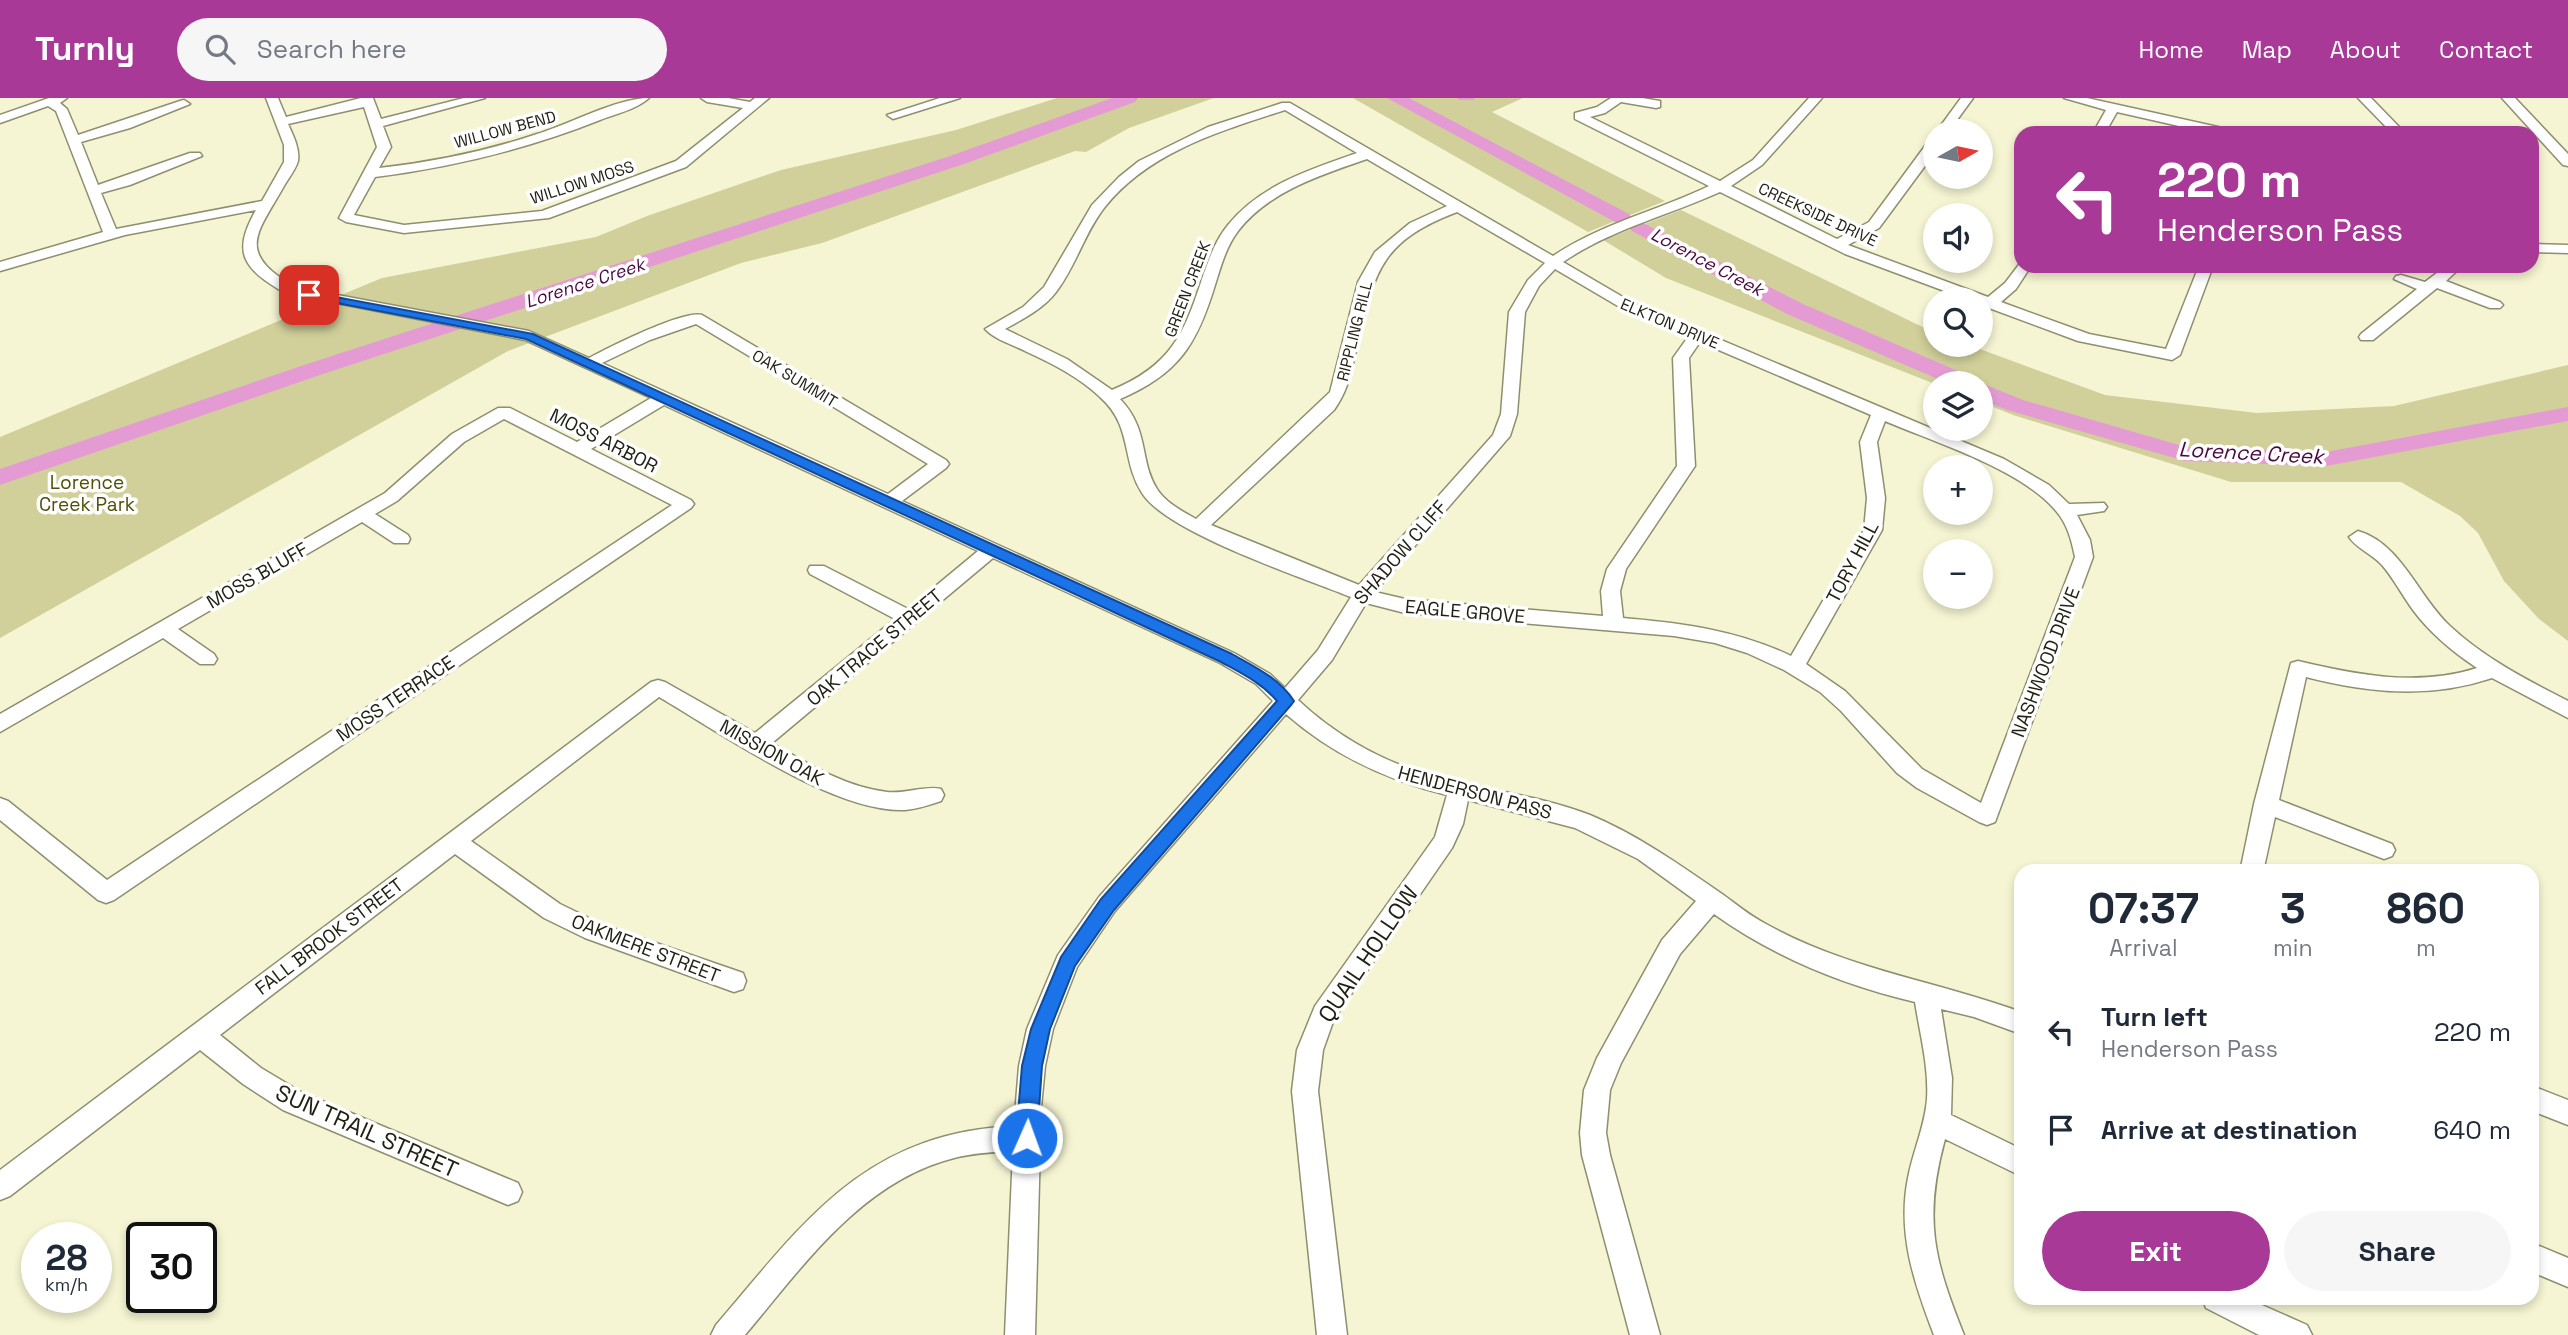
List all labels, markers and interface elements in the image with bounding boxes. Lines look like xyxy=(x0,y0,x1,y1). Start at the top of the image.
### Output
search box xyxy=(177,18,667,81)
text: Turnly xyxy=(35,28,135,70)
icon: search xyxy=(201,30,239,68)
text: Search here xyxy=(257,32,407,66)
text: Home xyxy=(2138,34,2204,65)
text: Map xyxy=(2242,34,2292,65)
text: About xyxy=(2330,34,2401,65)
text: Contact xyxy=(2439,34,2533,65)
street label: WILLOW BEND xyxy=(452,106,558,153)
north arrow xyxy=(1923,119,1993,189)
map controls xyxy=(1923,119,1993,609)
text: 220 m xyxy=(2157,149,2301,211)
icon: left xyxy=(2042,154,2133,245)
street label: WILLOW MOSS xyxy=(528,156,637,209)
street label: CREEKSIDE DRIVE xyxy=(1755,178,1881,251)
button: sound xyxy=(1923,203,1993,273)
text: Henderson Pass xyxy=(2157,210,2403,250)
water label: Lorence Creek xyxy=(1647,222,1769,302)
street label: GREEN CREEK xyxy=(1159,238,1216,340)
water label: Lorence Creek xyxy=(522,252,650,313)
pin xyxy=(279,265,339,325)
icon: arrive xyxy=(290,276,328,314)
street label: RIPPLING RILL xyxy=(1332,279,1377,383)
button: search xyxy=(1923,287,1993,357)
street label: ELKTON DRIVE xyxy=(1617,293,1722,354)
street label: OAK SUMMIT xyxy=(748,345,841,412)
button: layers xyxy=(1923,371,1993,441)
street label: MOSS ARBOR xyxy=(545,402,662,478)
water label: Lorence Creek xyxy=(2178,435,2327,470)
button: + xyxy=(1923,455,1993,525)
park label: Lorence Creek Park xyxy=(39,470,135,517)
street label: SHADOW CLIFF xyxy=(1348,495,1453,610)
street label: TORY HILL xyxy=(1820,517,1884,607)
street label: MOSS BLUFF xyxy=(202,536,312,615)
button: − xyxy=(1923,539,1993,609)
street label: OAK TRACE STREET xyxy=(801,583,947,712)
street label: NASHWOOD DRIVE xyxy=(2005,583,2086,741)
street label: EAGLE GROVE xyxy=(1404,594,1526,629)
street label: MOSS TERRACE xyxy=(331,650,459,747)
street label: MISSION OAK xyxy=(715,714,829,792)
street label: HENDERSON PASS xyxy=(1395,760,1555,825)
street label: FALL BROOK STREET xyxy=(250,872,409,1000)
street label: QUAIL HOLLOW xyxy=(1311,880,1425,1028)
text: 07:37 xyxy=(2088,882,2199,935)
text: 3 xyxy=(2280,882,2306,935)
text: 860 xyxy=(2387,882,2465,935)
street label: OAKMERE STREET xyxy=(568,909,724,988)
text: Arrival xyxy=(2109,933,2178,963)
text: min xyxy=(2273,933,2313,963)
text: m xyxy=(2416,933,2436,963)
text: Turn left xyxy=(2101,1000,2208,1034)
icon: left xyxy=(2042,1013,2080,1051)
text: 220 m xyxy=(2434,1015,2511,1049)
text: Henderson Pass xyxy=(2101,1034,2278,1064)
street label: SUN TRAIL STREET xyxy=(271,1077,463,1185)
position arrow xyxy=(990,1101,1064,1175)
icon: arrive xyxy=(2042,1111,2080,1149)
text: Arrive at destination xyxy=(2101,1113,2358,1147)
text: 640 m xyxy=(2433,1113,2511,1147)
button: Exit xyxy=(2042,1211,2270,1291)
button: Share xyxy=(2284,1211,2511,1291)
speed limit sign: 30 xyxy=(126,1222,217,1313)
text: 28 xyxy=(46,1236,87,1280)
text: km/h xyxy=(45,1273,88,1296)

